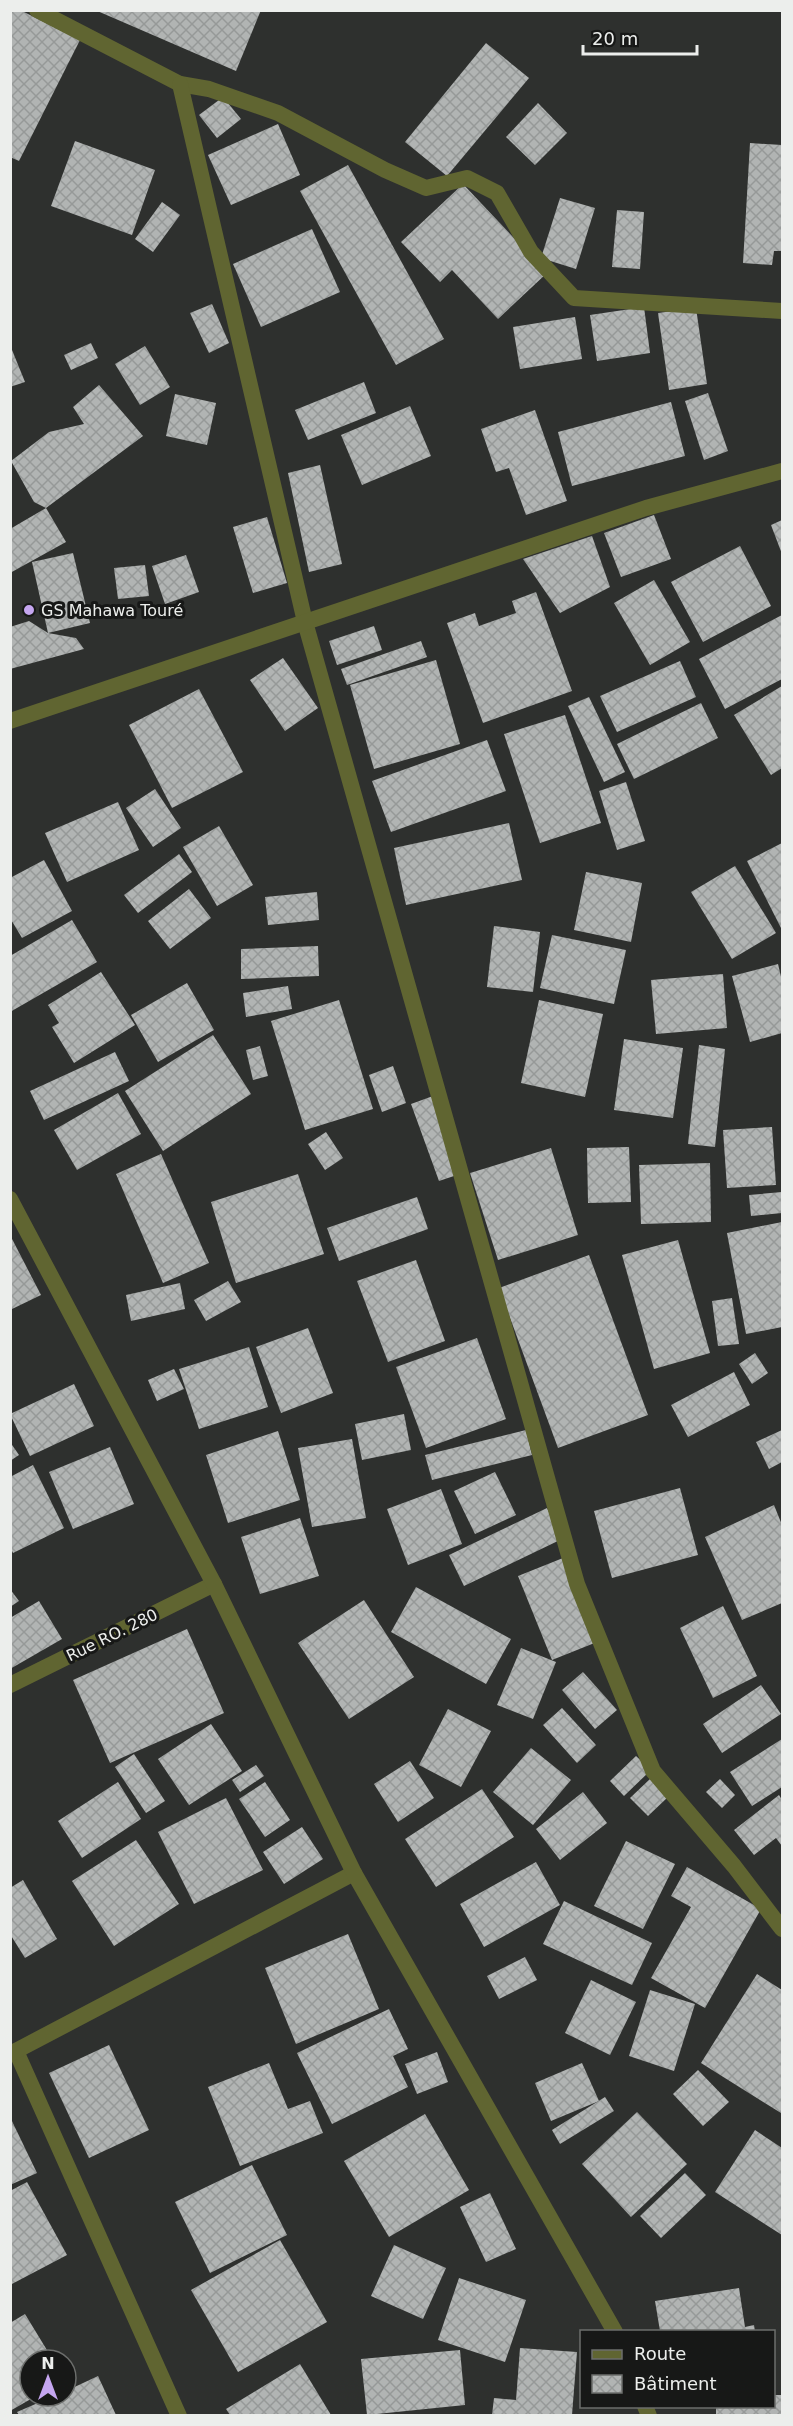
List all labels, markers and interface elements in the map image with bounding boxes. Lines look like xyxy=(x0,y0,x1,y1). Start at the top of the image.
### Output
scale bar xyxy=(583,18,697,56)
text: 20 m xyxy=(592,28,638,49)
place label: GS Mahawa Touré xyxy=(41,601,183,620)
marker: GS Mahawa Touré xyxy=(22,603,36,617)
street label: Rue RO. 280 xyxy=(63,1605,161,1665)
legend xyxy=(580,2330,775,2408)
text: Route xyxy=(634,2343,686,2364)
north arrow xyxy=(18,2348,78,2408)
text: N xyxy=(41,2354,55,2373)
text: Bâtiment xyxy=(634,2373,717,2394)

